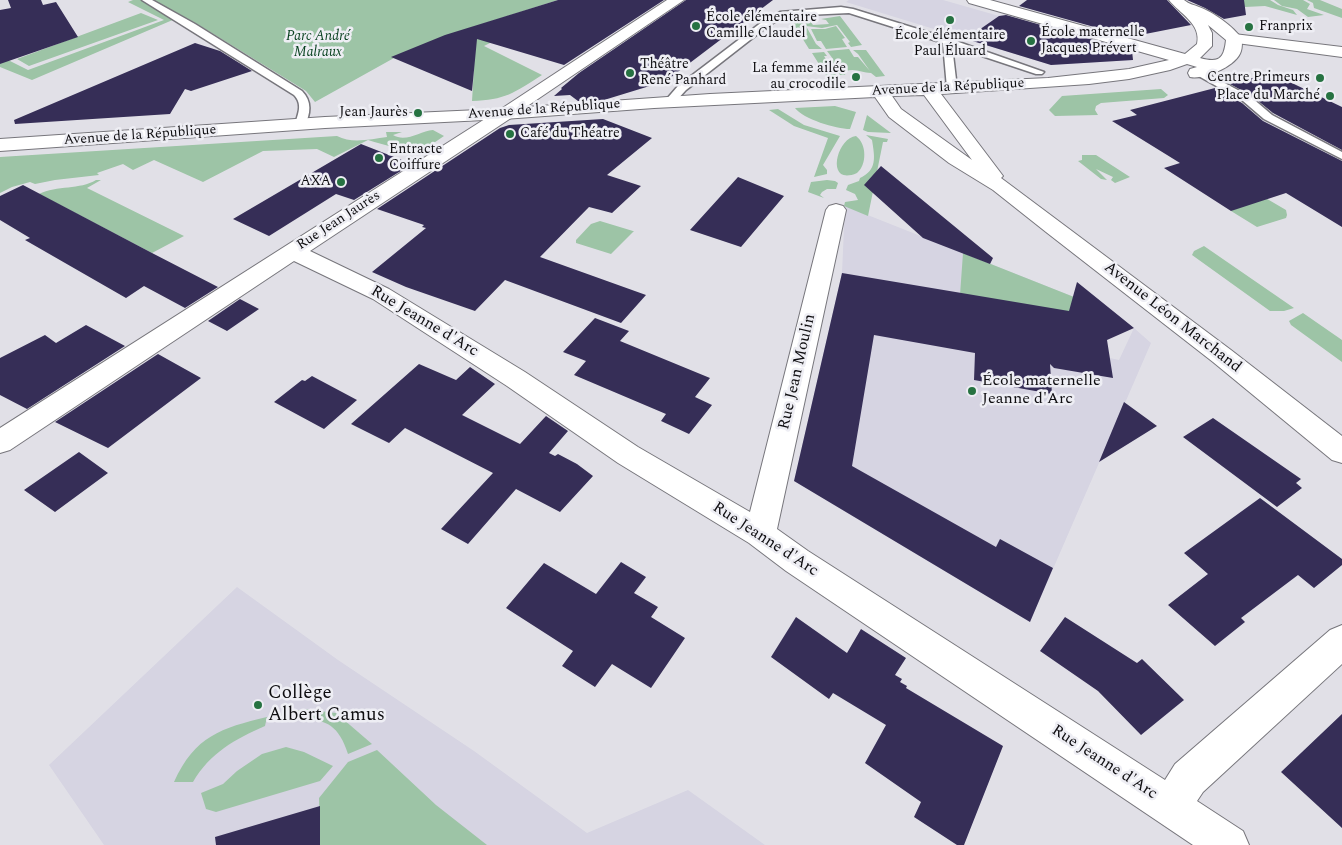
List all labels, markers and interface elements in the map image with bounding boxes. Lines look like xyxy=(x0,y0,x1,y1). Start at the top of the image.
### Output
place label: École élémentaire Camille Claudel xyxy=(706,10,817,42)
marker: École élémentaire Paul Éluard xyxy=(944,14,956,26)
place label: Franprix xyxy=(1259,19,1313,35)
marker: École élémentaire Camille Claudel xyxy=(690,20,702,32)
marker: Franprix xyxy=(1243,21,1255,33)
place label: École maternelle Jacques Prévert xyxy=(1041,25,1145,58)
place label: École élémentaire Paul Éluard xyxy=(895,28,1005,60)
park label: Parc André Malraux xyxy=(286,29,350,62)
marker: École maternelle Jacques Prévert xyxy=(1025,35,1037,47)
place label: Théâtre René Panhard xyxy=(640,57,726,90)
place label: La femme ailée au crocodile xyxy=(752,61,846,94)
marker: Théâtre René Panhard xyxy=(624,67,636,79)
place label: Centre Primeurs xyxy=(1207,70,1310,86)
marker: La femme ailée au crocodile xyxy=(850,71,862,83)
marker: Centre Primeurs xyxy=(1314,72,1326,84)
street label: Avenue de la République xyxy=(871,76,1025,100)
place label: Place du Marché xyxy=(1216,88,1320,104)
marker: Place du Marché xyxy=(1324,90,1336,102)
street label: Avenue de la République xyxy=(467,96,621,124)
place label: Jean Jaurès xyxy=(339,105,408,121)
marker: Jean Jaurès xyxy=(412,107,424,119)
street label: Avenue de la République xyxy=(63,122,217,150)
place label: Café du Théatre xyxy=(520,126,620,142)
marker: Café du Théatre xyxy=(504,128,516,140)
place label: Entracte Coiffure xyxy=(389,142,442,174)
marker: Entracte Coiffure xyxy=(373,152,385,164)
place label: AXA xyxy=(300,174,331,190)
marker: AXA xyxy=(335,176,347,188)
street label: Rue Jean Jaurès xyxy=(294,188,384,254)
street label: Avenue Léon Marchand xyxy=(1099,258,1245,378)
street label: Rue Jeanne d'Arc xyxy=(367,282,481,362)
street label: Rue Jean Moulin xyxy=(775,312,821,432)
place label: École maternelle Jeanne d'Arc xyxy=(982,372,1101,410)
marker: École maternelle Jeanne d'Arc xyxy=(966,385,978,397)
street label: Rue Jeanne d'Arc xyxy=(709,499,821,581)
place label: Collège Albert Camus xyxy=(268,683,385,727)
marker: Collège Albert Camus xyxy=(252,699,264,711)
street label: Rue Jeanne d'Arc xyxy=(1048,722,1160,804)

